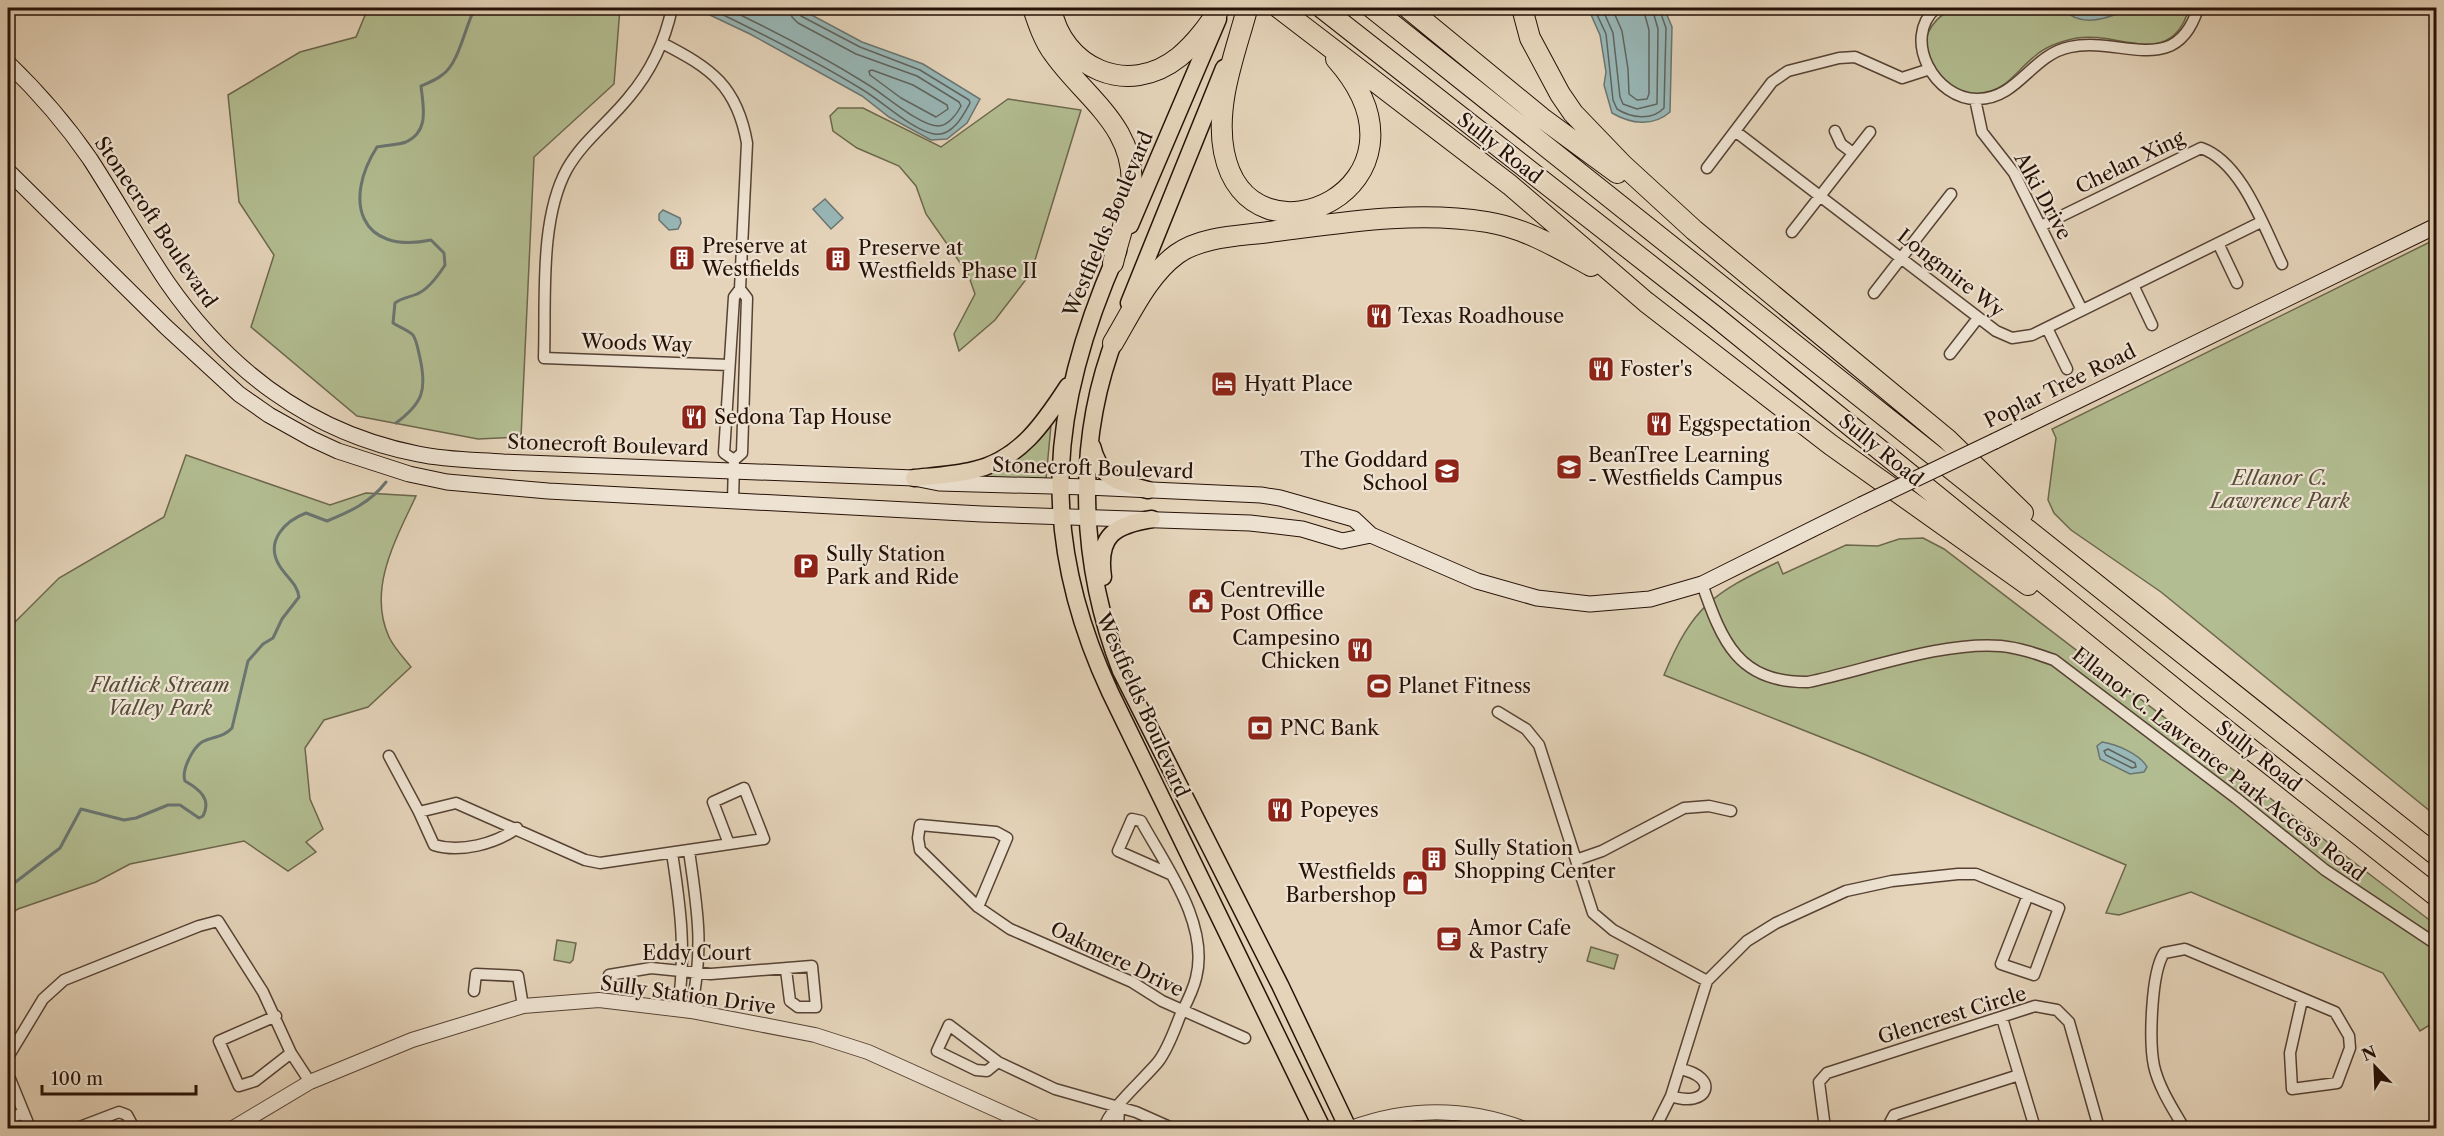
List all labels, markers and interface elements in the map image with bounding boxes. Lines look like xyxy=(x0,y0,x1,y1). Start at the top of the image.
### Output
street label: Sully Road xyxy=(1453,107,1547,189)
street label: Chelan Xing xyxy=(2072,125,2189,199)
street label: Westfields Boulevard xyxy=(1058,127,1158,321)
street label: Stonecroft Boulevard xyxy=(90,132,222,312)
street label: Alki Drive xyxy=(2009,147,2077,244)
street label: Longmire Wy xyxy=(1893,224,2010,323)
place label: Preserve at Westfields xyxy=(701,234,807,281)
place label: Preserve at Westfields Phase II xyxy=(857,236,1038,283)
building icon: Preserve at Westfields xyxy=(667,243,697,273)
building icon: Preserve at Westfields Phase II xyxy=(823,244,853,274)
restaurant icon: Texas Roadhouse xyxy=(1364,301,1394,331)
place label: Texas Roadhouse xyxy=(1398,304,1564,328)
street label: Woods Way xyxy=(580,329,694,357)
street label: Poplar Tree Road xyxy=(1980,339,2140,433)
restaurant icon: Foster's xyxy=(1586,354,1616,384)
place label: Foster's xyxy=(1620,357,1693,381)
hotel icon: Hyatt Place xyxy=(1209,369,1239,399)
place label: Hyatt Place xyxy=(1244,372,1353,396)
restaurant icon: Sedona Tap House xyxy=(679,402,709,432)
place label: Sedona Tap House xyxy=(714,405,892,429)
restaurant icon: Eggspectation xyxy=(1644,409,1674,439)
street label: Sully Road xyxy=(1834,409,1928,491)
place label: Eggspectation xyxy=(1678,412,1811,436)
street label: Stonecroft Boulevard xyxy=(507,429,709,461)
place label: BeanTree Learning - Westfields Campus xyxy=(1588,443,1783,490)
place label: The Goddard School xyxy=(1300,448,1428,495)
street label: Stonecroft Boulevard xyxy=(992,452,1194,484)
school or university icon: BeanTree Learning - Westfields Campus xyxy=(1554,452,1584,482)
school or university icon: The Goddard School xyxy=(1432,456,1462,486)
park label: Ellanor C. Lawrence Park xyxy=(2208,466,2350,513)
place label: Sully Station Park and Ride xyxy=(826,542,959,589)
parking icon: Sully Station Park and Ride xyxy=(791,551,821,581)
place label: Centreville Post Office xyxy=(1220,578,1325,625)
public building icon: Centreville Post Office xyxy=(1186,586,1216,616)
street label: Westfields Boulevard xyxy=(1091,608,1195,801)
place label: Campesino Chicken xyxy=(1232,626,1340,673)
restaurant icon: Campesino Chicken xyxy=(1345,635,1375,665)
street label: Ellanor C. Lawrence Park Access Road xyxy=(2068,642,2370,886)
sports icon: Planet Fitness xyxy=(1364,671,1394,701)
park label: Flatlick Stream Valley Park xyxy=(88,673,230,720)
place label: Planet Fitness xyxy=(1398,674,1531,698)
bank icon: PNC Bank xyxy=(1245,713,1275,743)
street label: Sully Road xyxy=(2212,715,2306,797)
place label: PNC Bank xyxy=(1280,716,1380,740)
restaurant icon: Popeyes xyxy=(1265,795,1295,825)
place label: Popeyes xyxy=(1300,798,1379,822)
place label: Sully Station Shopping Center xyxy=(1454,836,1616,883)
building icon: Sully Station Shopping Center xyxy=(1419,844,1449,874)
place label: Westfields Barbershop xyxy=(1286,860,1396,907)
shop icon: Westfields Barbershop xyxy=(1400,868,1430,898)
street label: Oakmere Drive xyxy=(1046,916,1188,1002)
place label: Amor Cafe & Pastry xyxy=(1467,916,1571,963)
cafe icon: Amor Cafe & Pastry xyxy=(1434,924,1464,954)
street label: Eddy Court xyxy=(642,941,752,965)
street label: Sully Station Drive xyxy=(599,971,777,1019)
street label: Glencrest Circle xyxy=(1875,981,2029,1049)
north arrow xyxy=(2345,1037,2405,1097)
text: N xyxy=(2359,1041,2380,1065)
scale bar xyxy=(42,1058,196,1096)
text: 100 m xyxy=(51,1068,103,1090)

